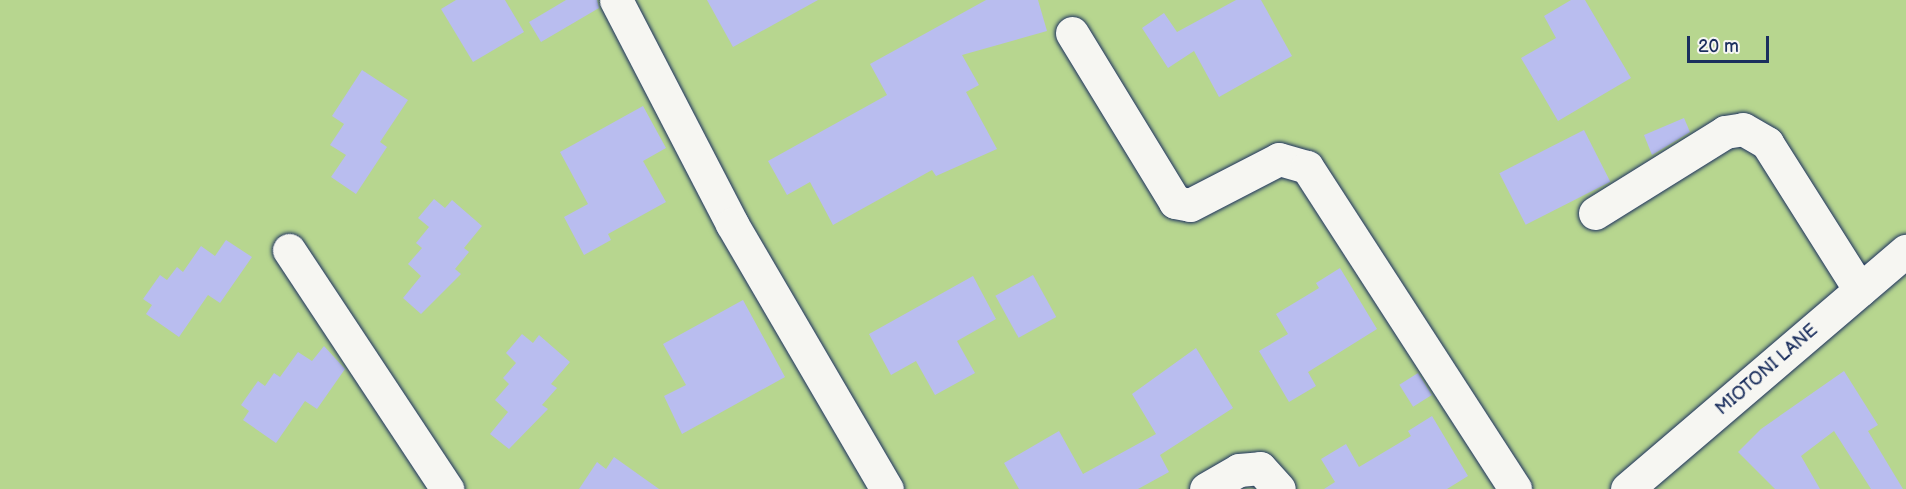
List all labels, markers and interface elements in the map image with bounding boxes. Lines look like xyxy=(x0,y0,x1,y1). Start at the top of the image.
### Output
scale bar xyxy=(1690,24,1772,62)
text: 20 m xyxy=(1698,36,1739,57)
street label: MIOTONI LANE xyxy=(1712,320,1822,420)

